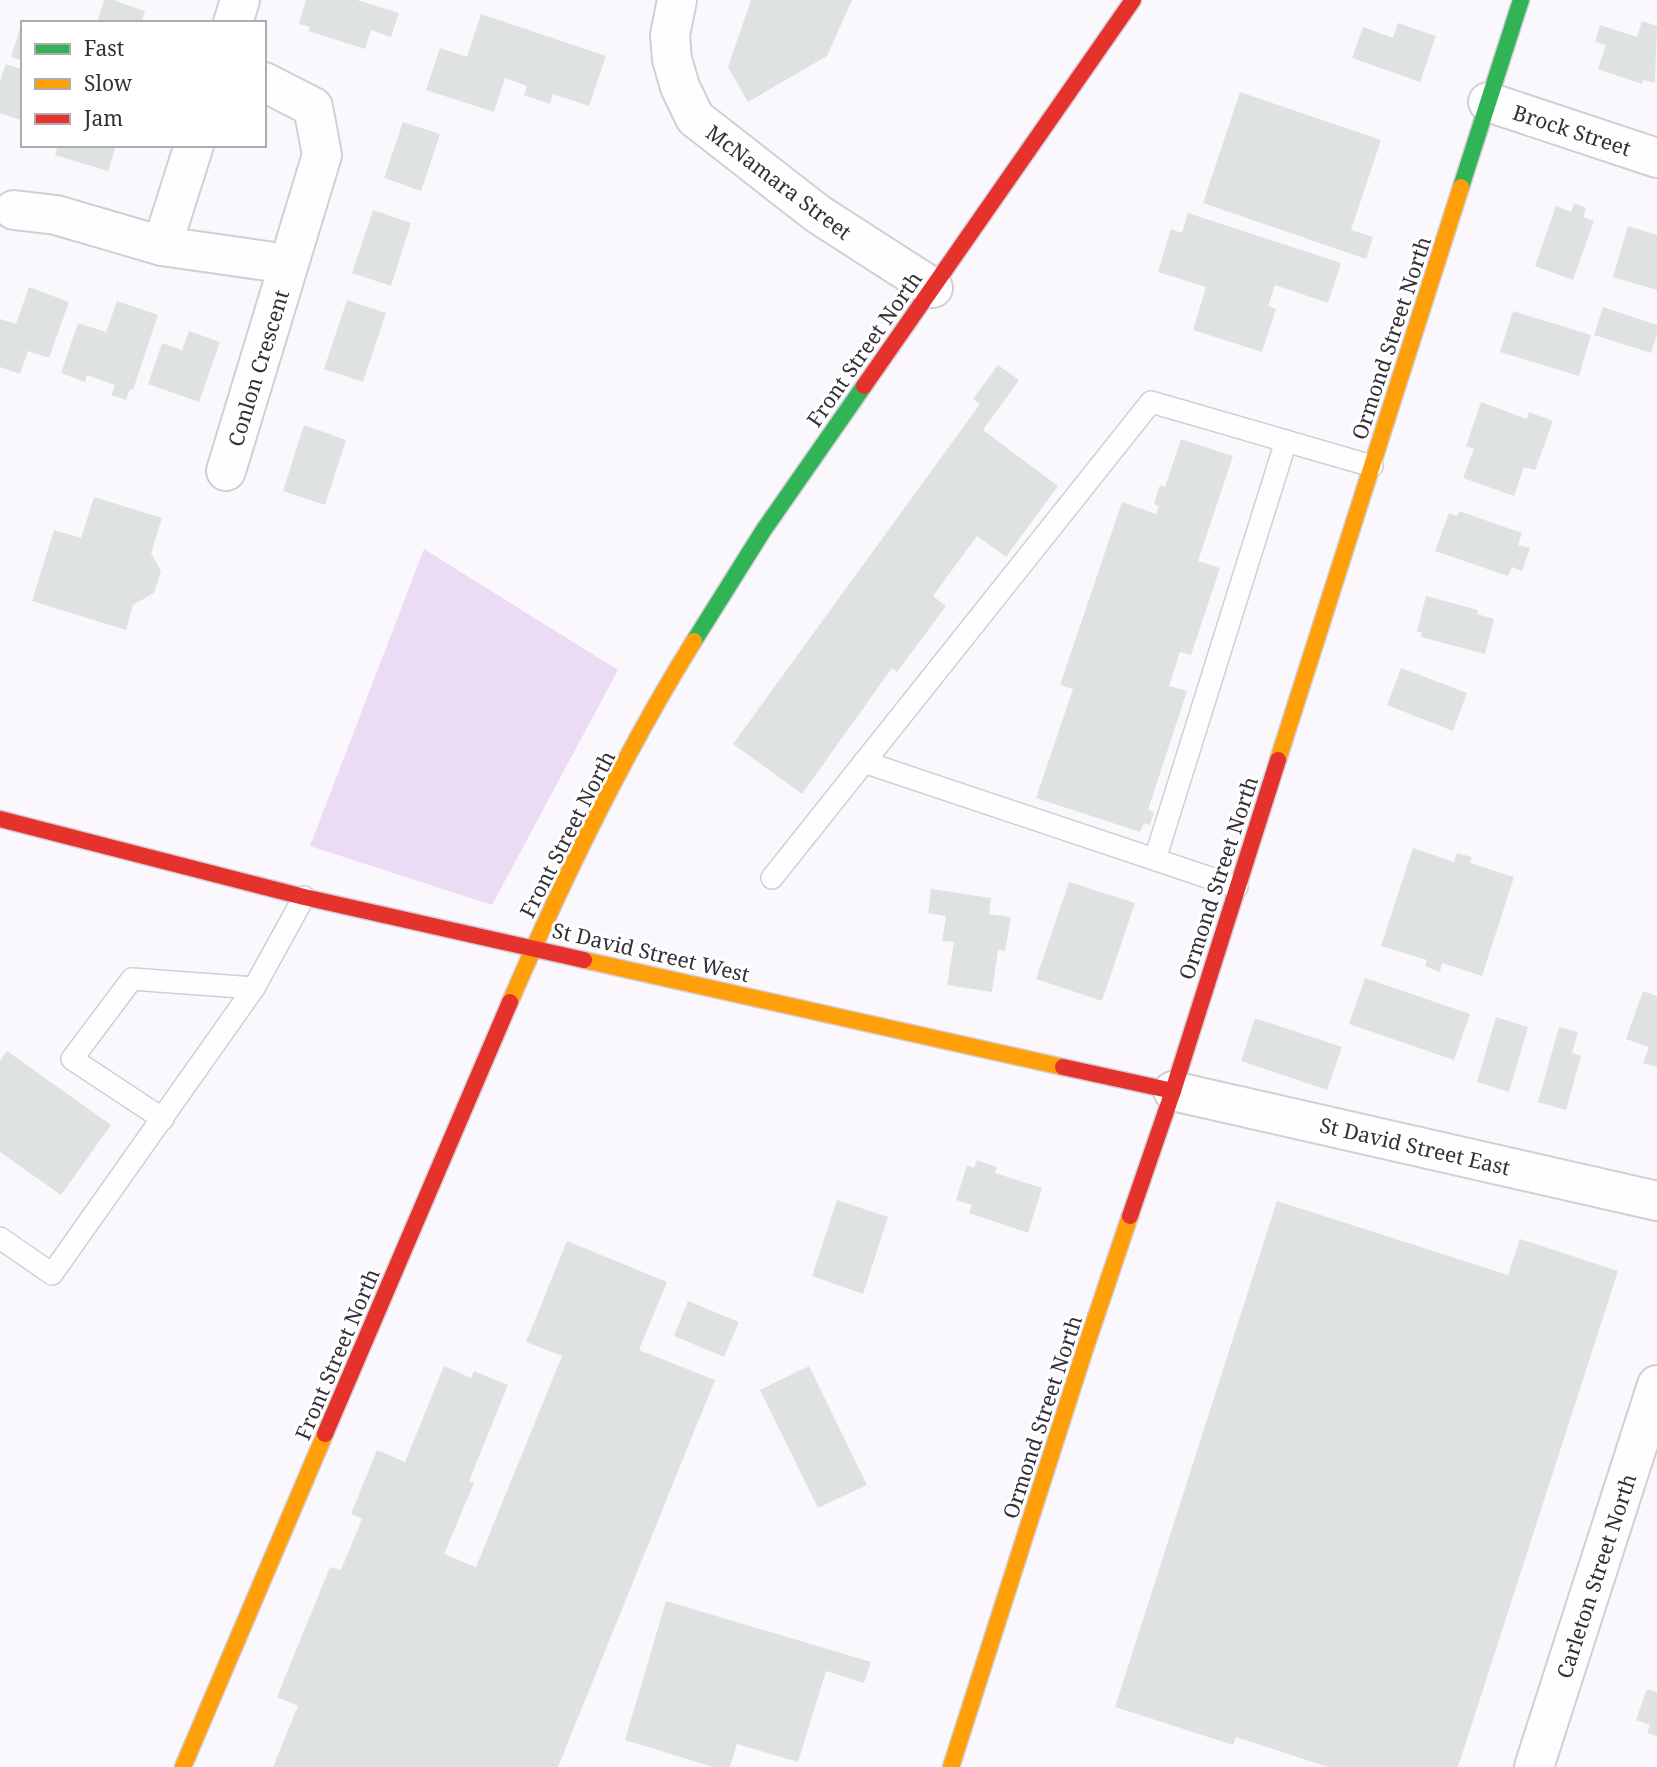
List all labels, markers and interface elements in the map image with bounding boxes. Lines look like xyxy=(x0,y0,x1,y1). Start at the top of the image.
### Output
legend xyxy=(21,21,266,147)
text: Fast xyxy=(84,34,124,62)
text: Slow xyxy=(84,69,133,97)
street label: Brock Street xyxy=(1509,98,1635,162)
text: Jam xyxy=(83,104,123,132)
street label: McNamara Street xyxy=(701,118,857,246)
street label: Ormond Street North xyxy=(1345,233,1437,443)
street label: Front Street North xyxy=(800,266,928,432)
street label: Conlon Crescent xyxy=(221,286,295,450)
street label: Front Street North xyxy=(513,746,621,922)
street label: Ormond Street North xyxy=(1172,773,1264,983)
street label: St David Street West xyxy=(550,916,752,988)
street label: St David Street East xyxy=(1317,1110,1513,1182)
street label: Front Street North xyxy=(288,1264,386,1444)
street label: Ormond Street North xyxy=(996,1312,1088,1522)
street label: Carleton Street North xyxy=(1550,1470,1642,1682)

